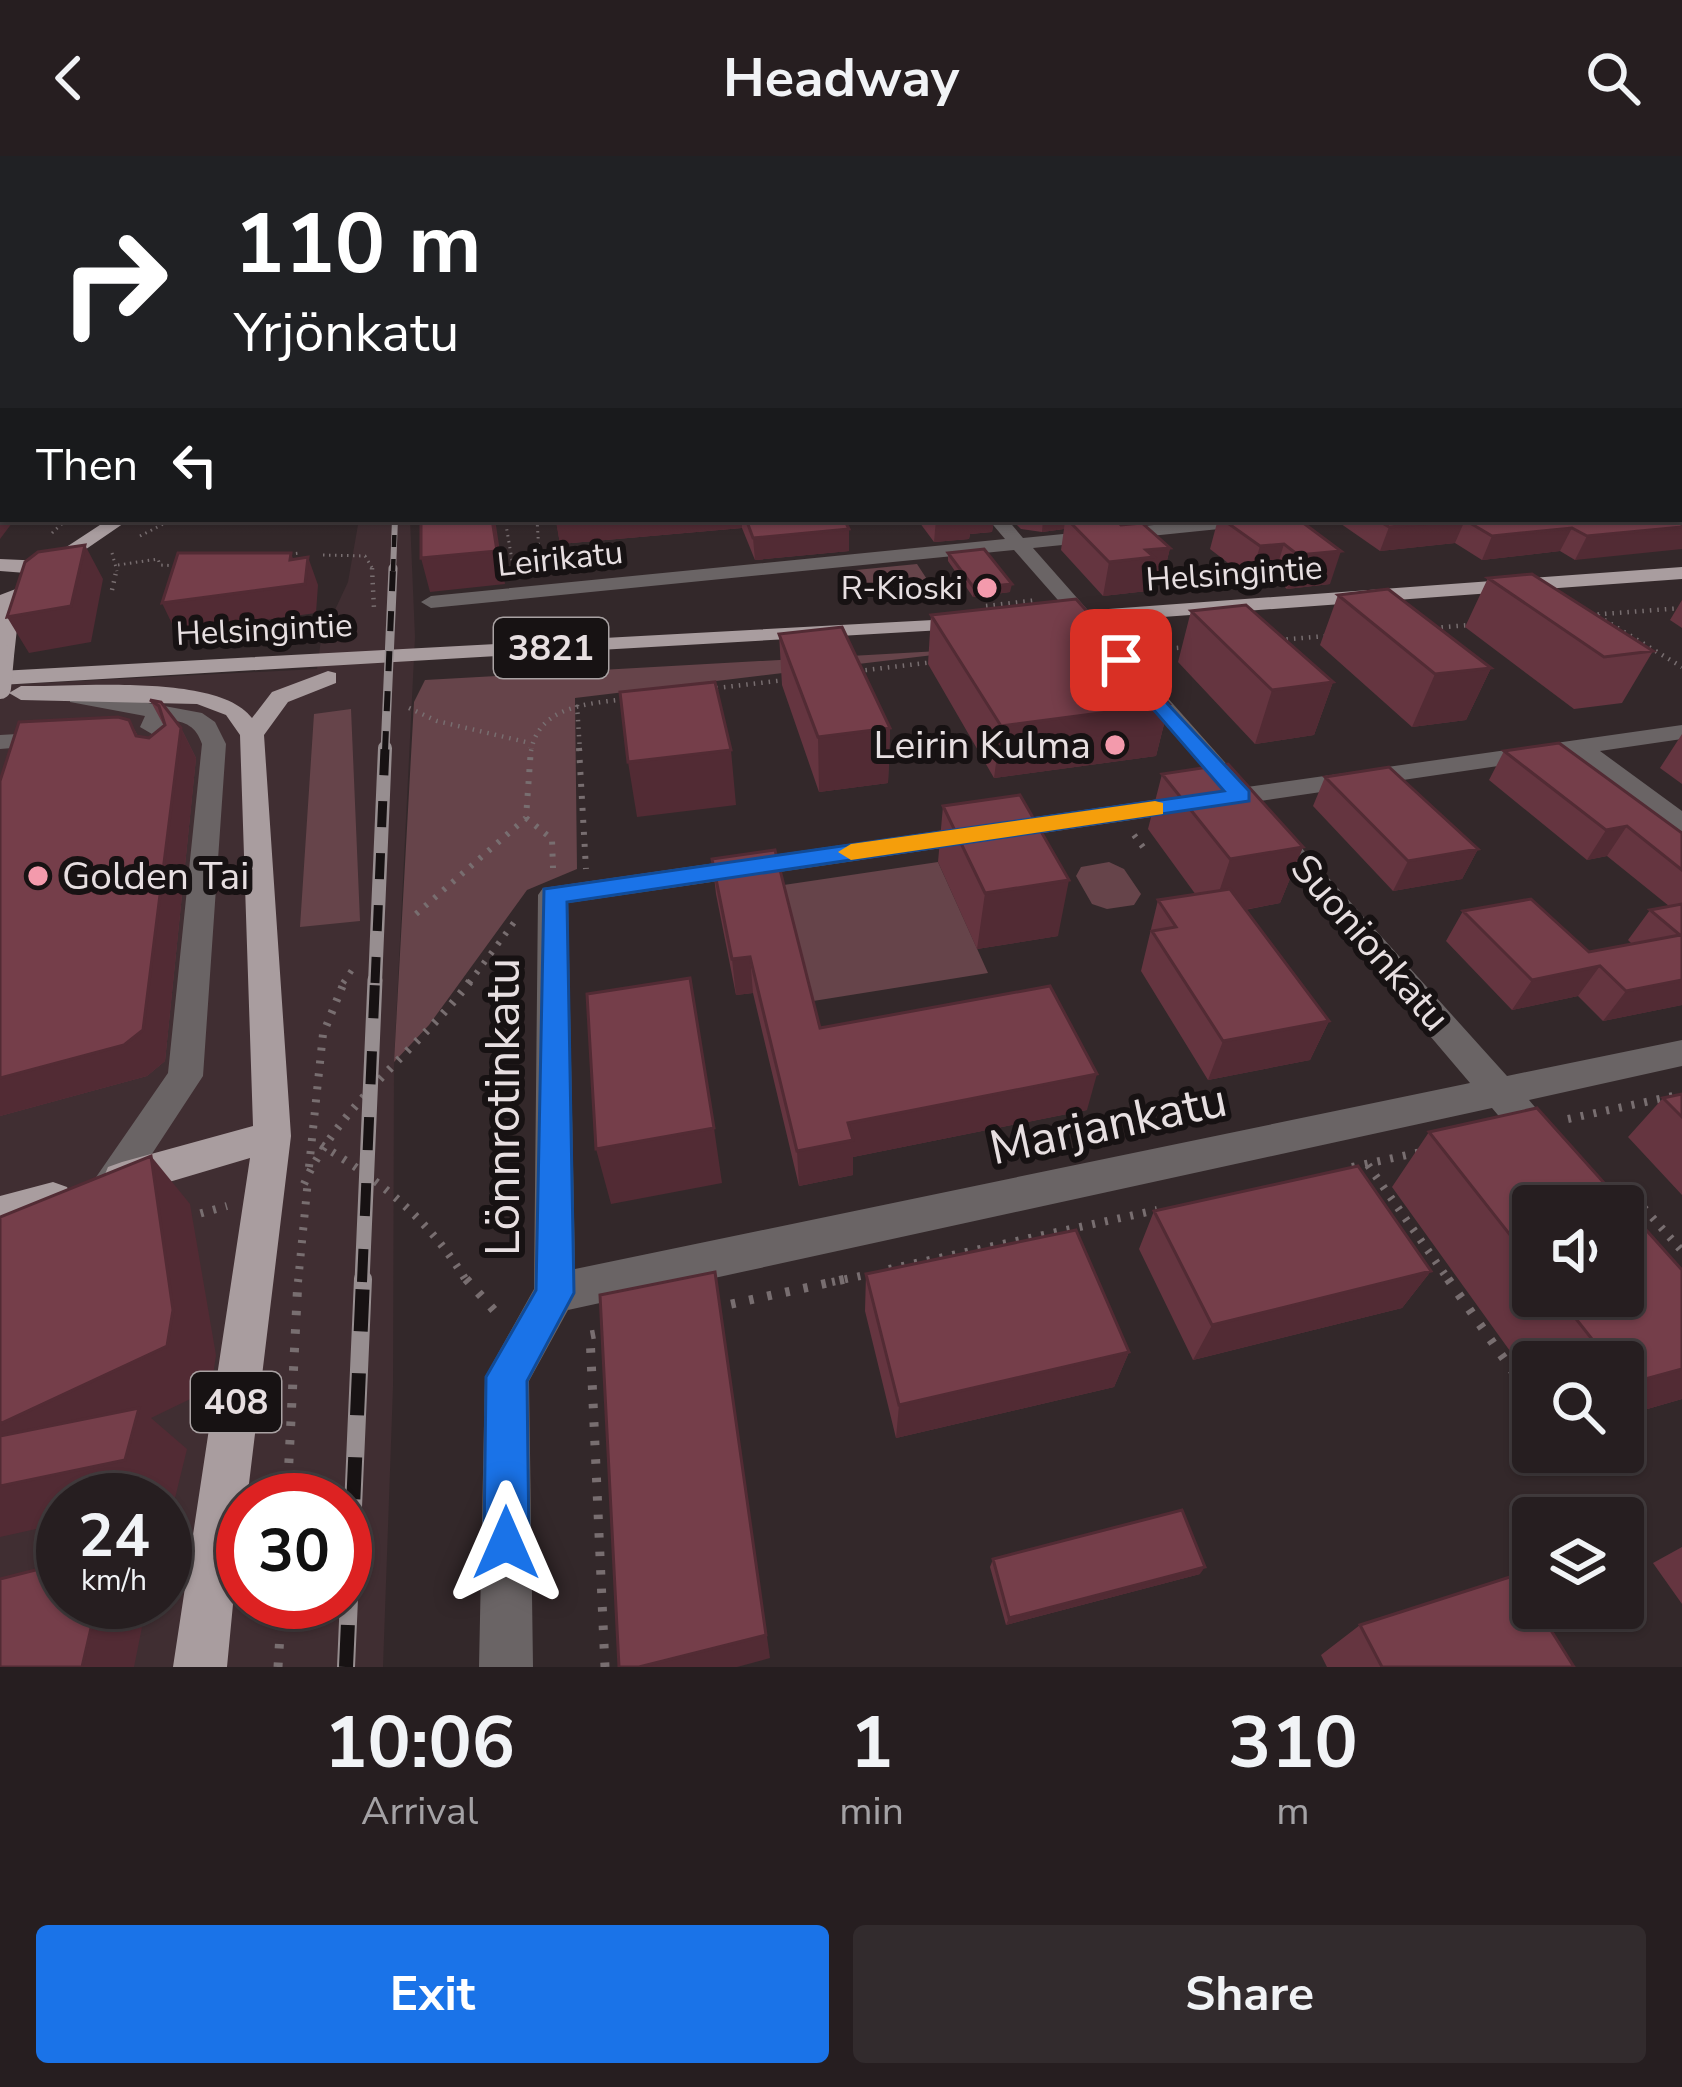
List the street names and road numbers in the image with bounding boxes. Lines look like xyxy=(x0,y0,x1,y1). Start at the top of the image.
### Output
street label: Leirikatu xyxy=(495,530,625,588)
street label: Helsingintie xyxy=(1144,545,1324,603)
street label: Helsingintie xyxy=(174,603,354,657)
road number: 3821 xyxy=(494,618,608,678)
street label: Suonionkatu xyxy=(1278,843,1462,1043)
street label: Lönnrotinkatu xyxy=(470,958,536,1256)
street label: Marjankatu xyxy=(983,1067,1233,1181)
road number: 408 xyxy=(191,1372,281,1432)

